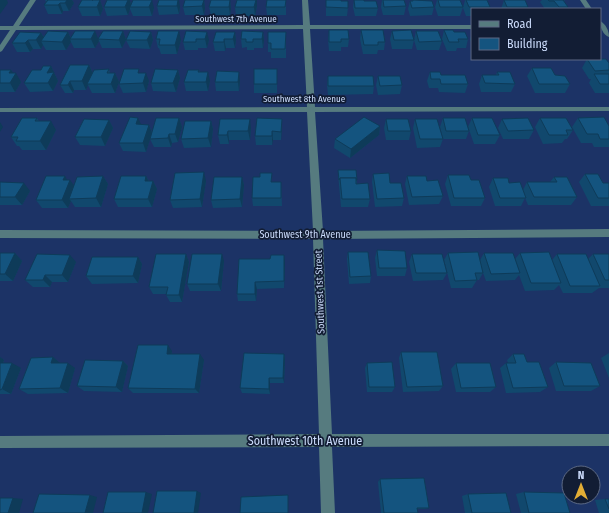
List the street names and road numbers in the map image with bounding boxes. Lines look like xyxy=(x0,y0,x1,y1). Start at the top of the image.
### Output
street label: Southwest 7th Avenue xyxy=(195,14,277,24)
street label: Southwest 8th Avenue xyxy=(263,94,346,104)
street label: Southwest 9th Avenue xyxy=(259,229,351,241)
street label: Southwest 1st Street xyxy=(313,249,327,334)
street label: Southwest 10th Avenue xyxy=(248,434,362,448)

